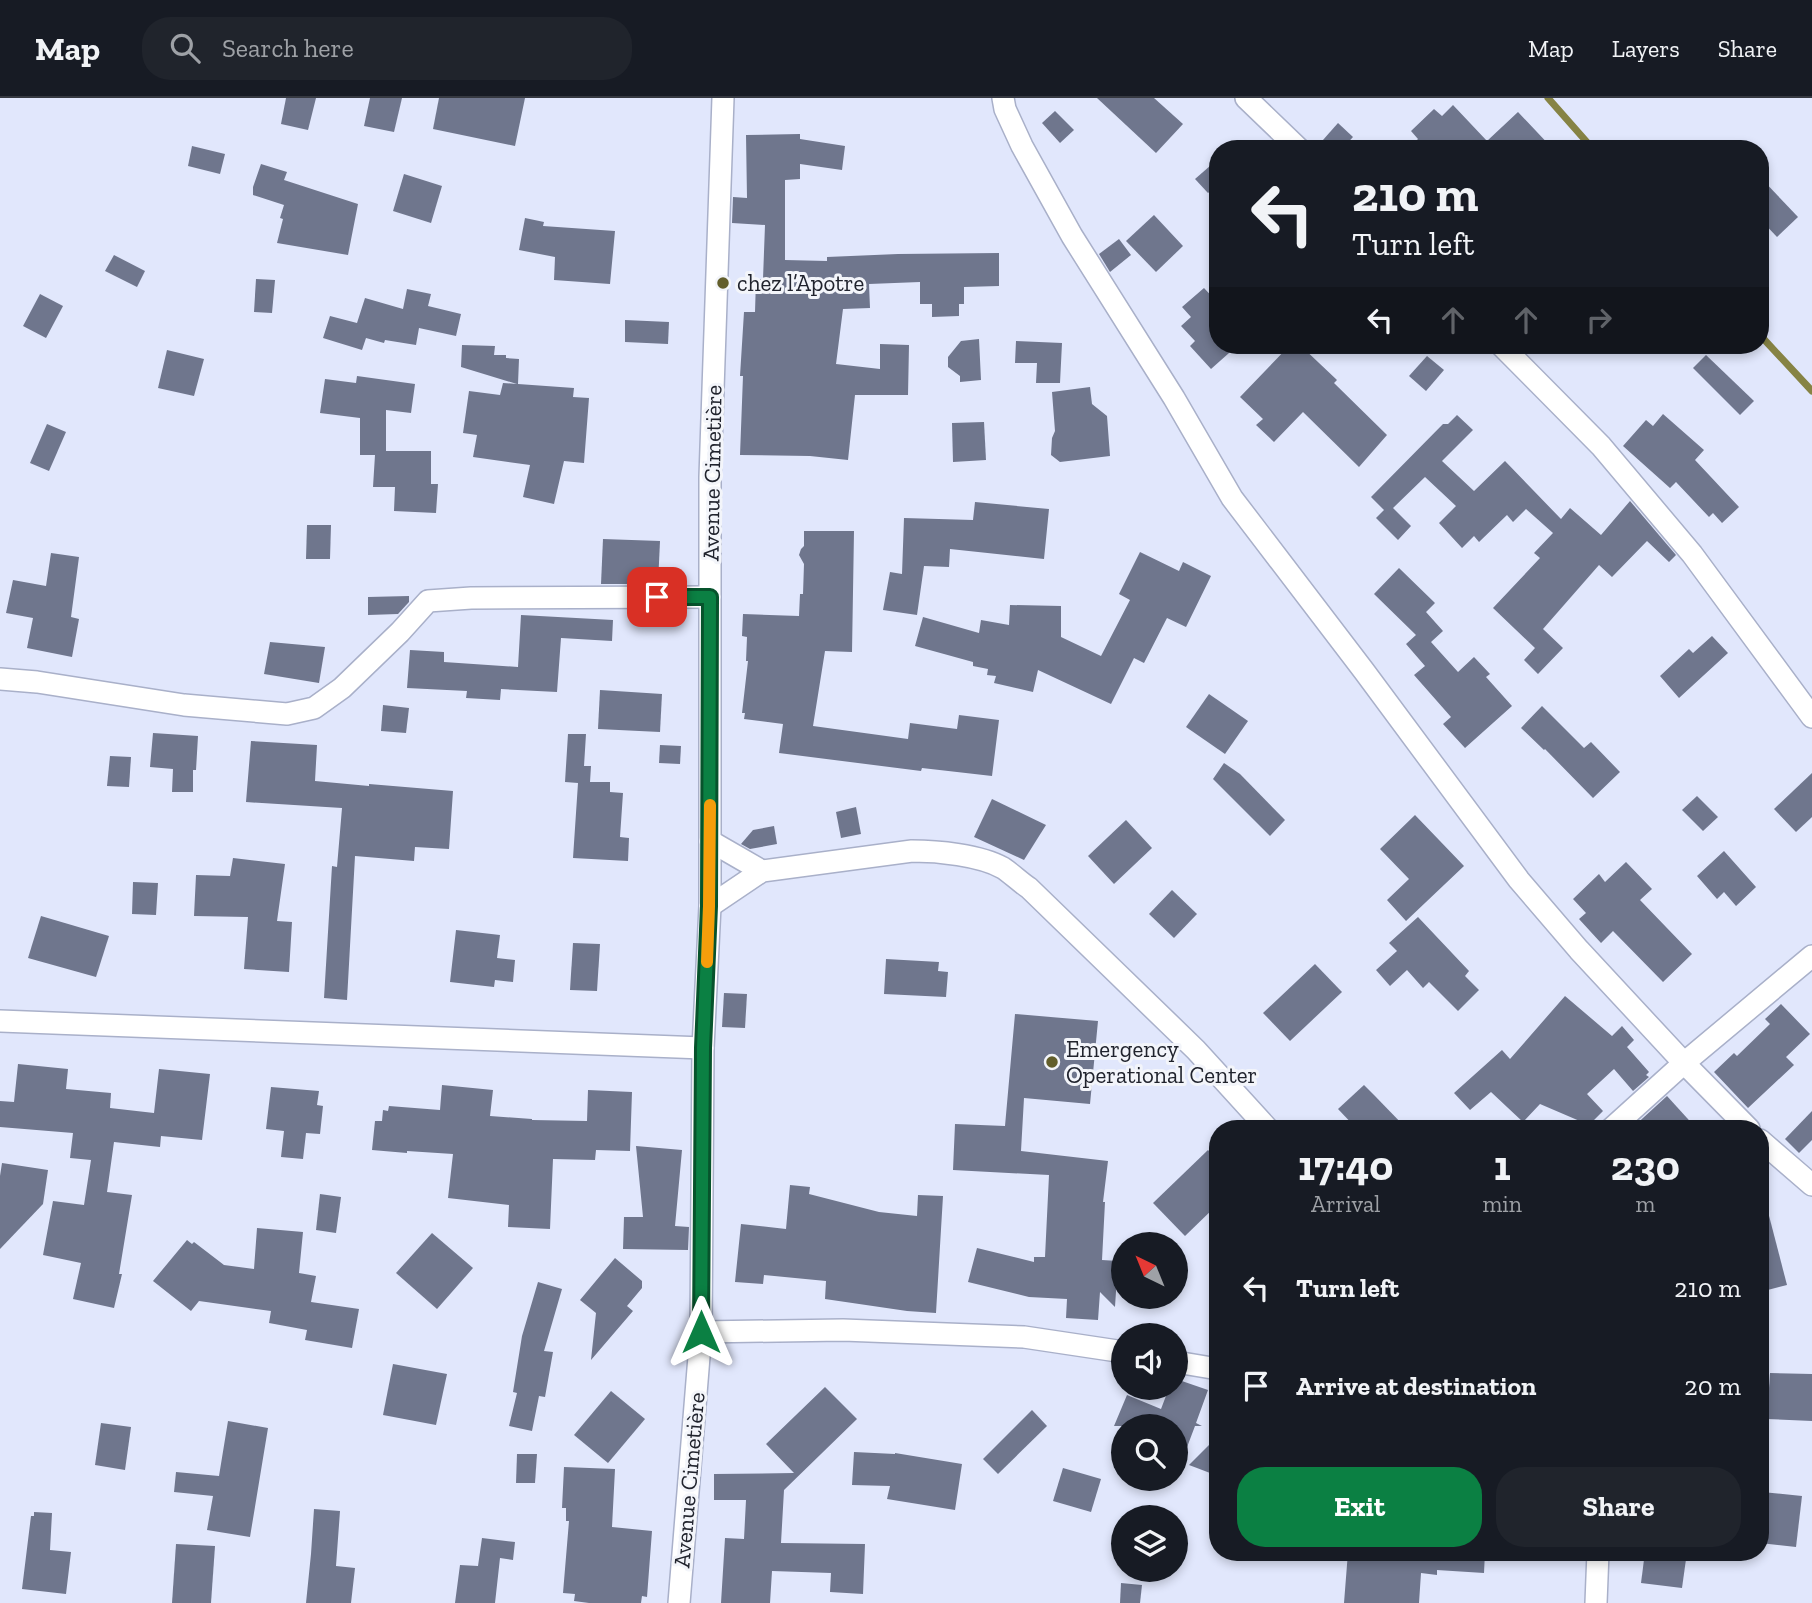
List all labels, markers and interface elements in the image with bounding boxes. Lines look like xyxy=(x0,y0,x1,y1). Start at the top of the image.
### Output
search box xyxy=(142,17,632,80)
text: Map xyxy=(35,29,100,68)
icon: search xyxy=(166,29,204,67)
text: Search here xyxy=(222,32,354,64)
text: Map xyxy=(1528,34,1574,63)
text: Layers xyxy=(1612,34,1680,63)
text: Share xyxy=(1718,34,1777,63)
text: 210 m xyxy=(1352,165,1478,224)
icon: left xyxy=(1237,168,1328,259)
text: Turn left xyxy=(1352,225,1474,263)
place label: chez l’Apotre xyxy=(737,269,864,297)
marker: chez l’Apotre xyxy=(715,275,731,291)
icon: left xyxy=(1361,301,1399,339)
icon: ahead xyxy=(1434,301,1472,339)
icon: ahead xyxy=(1507,301,1545,339)
icon: right xyxy=(1580,301,1618,339)
street label: Avenue Cimetière xyxy=(696,385,728,561)
pin xyxy=(627,567,687,627)
icon: arrive xyxy=(638,578,676,616)
place label: Emergency Operational Center xyxy=(1066,1035,1257,1089)
marker: Emergency Operational Center xyxy=(1044,1054,1060,1070)
text: 17:40 xyxy=(1298,1140,1393,1191)
text: 1 xyxy=(1494,1140,1511,1191)
text: 230 xyxy=(1611,1140,1680,1191)
text: Arrival xyxy=(1311,1190,1380,1218)
text: min xyxy=(1482,1190,1522,1218)
text: m xyxy=(1635,1190,1655,1218)
north arrow xyxy=(1111,1232,1188,1309)
map controls xyxy=(1111,1232,1188,1582)
icon: left xyxy=(1237,1269,1275,1307)
text: Turn left xyxy=(1296,1272,1399,1304)
text: 210 m xyxy=(1674,1272,1741,1304)
position arrow xyxy=(664,1295,738,1369)
button: sound xyxy=(1111,1323,1188,1400)
icon: arrive xyxy=(1237,1367,1275,1405)
text: Arrive at destination xyxy=(1296,1370,1536,1402)
text: 20 m xyxy=(1684,1370,1741,1402)
street label: Avenue Cimetière xyxy=(667,1391,711,1569)
button: search xyxy=(1111,1414,1188,1491)
button: Exit xyxy=(1237,1467,1482,1547)
button: Share xyxy=(1496,1467,1741,1547)
button: layers xyxy=(1111,1505,1188,1582)

